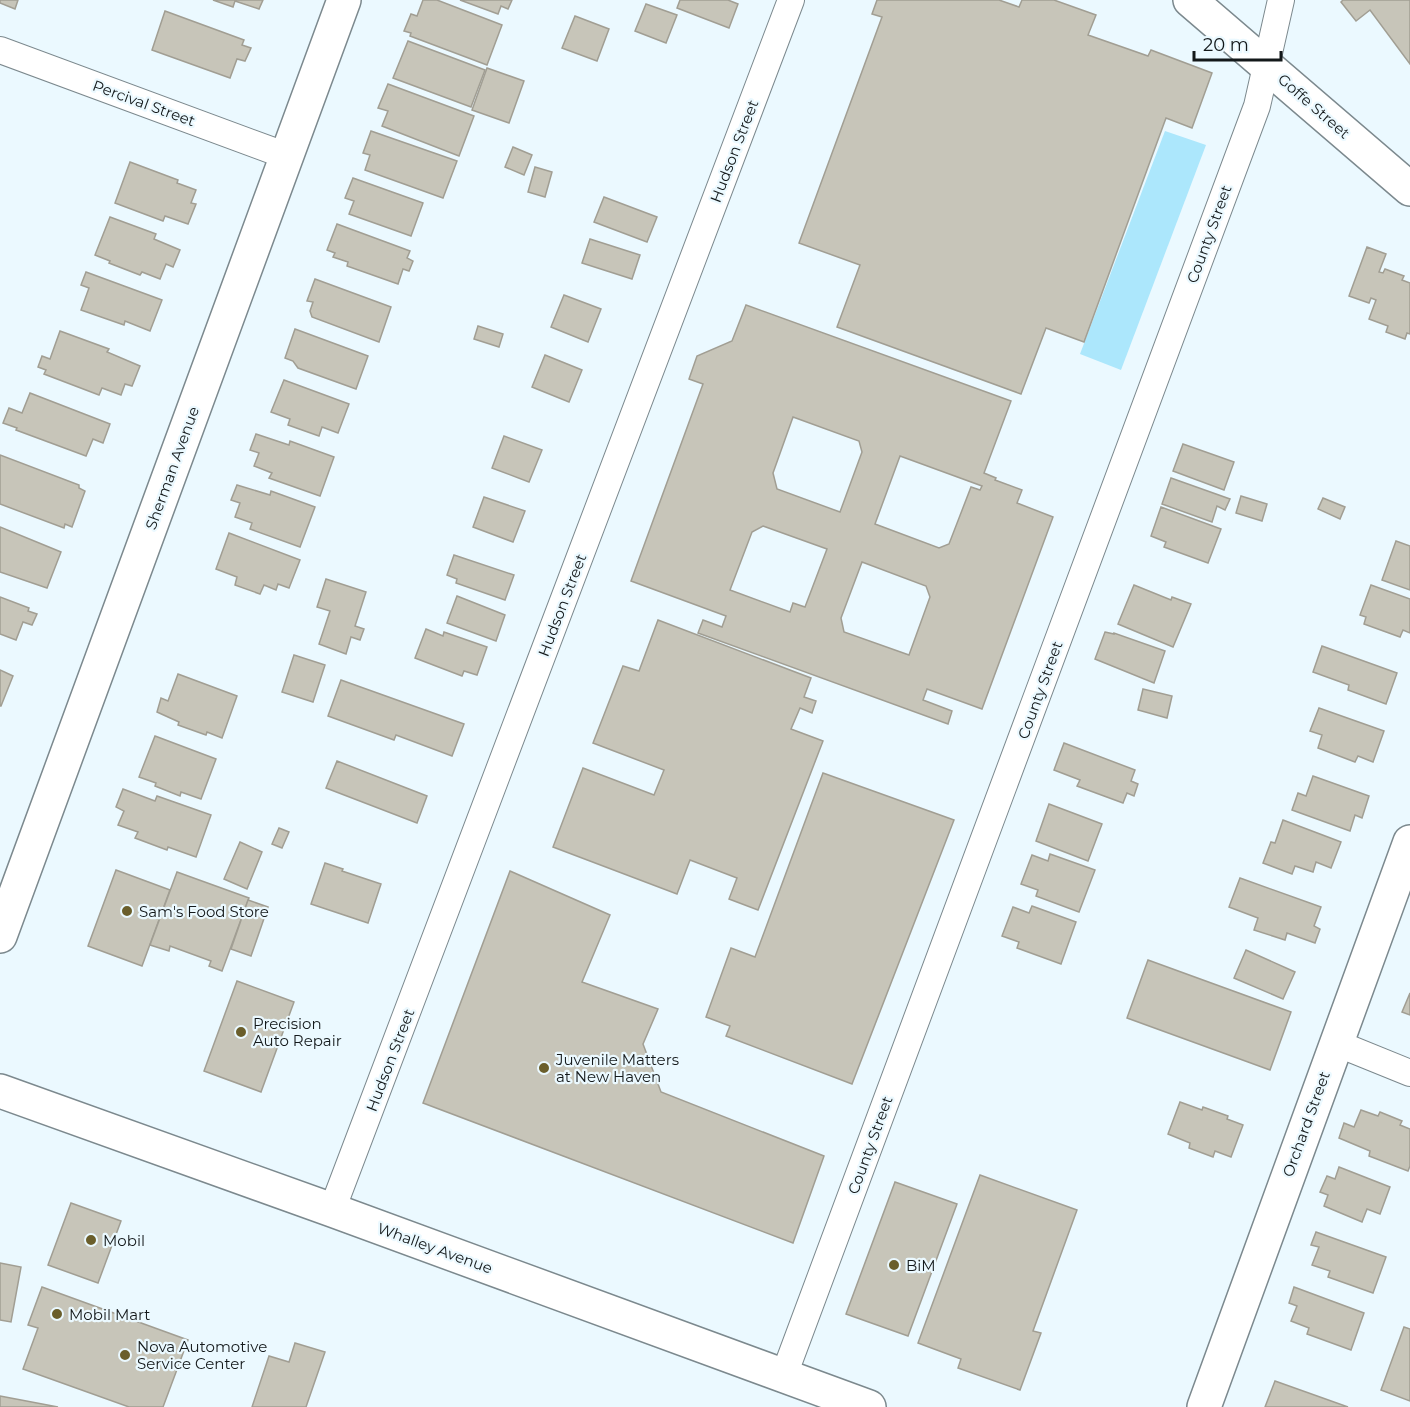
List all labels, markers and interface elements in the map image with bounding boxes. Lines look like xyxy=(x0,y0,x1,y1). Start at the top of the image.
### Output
scale bar xyxy=(1194,24,1281,62)
text: 20 m xyxy=(1203,34,1249,56)
street label: Goffe Street xyxy=(1274,69,1354,143)
street label: Percival Street xyxy=(90,76,198,130)
street label: Hudson Street xyxy=(706,97,762,205)
street label: County Street xyxy=(1182,182,1236,286)
street label: Sherman Avenue xyxy=(141,404,203,532)
street label: Hudson Street xyxy=(534,551,590,659)
street label: County Street xyxy=(1013,638,1067,742)
place label: Sam's Food Store xyxy=(139,902,269,921)
marker: Sam's Food Store xyxy=(120,904,134,918)
street label: Hudson Street xyxy=(362,1006,418,1114)
place label: Precision Auto Repair xyxy=(253,1014,342,1050)
marker: Precision Auto Repair xyxy=(234,1025,248,1039)
place label: Juvenile Matters at New Haven xyxy=(555,1050,679,1086)
marker: Juvenile Matters at New Haven xyxy=(537,1061,551,1075)
street label: Orchard Street xyxy=(1278,1069,1334,1179)
street label: County Street xyxy=(843,1093,897,1197)
street label: Whalley Avenue xyxy=(375,1218,495,1278)
place label: Mobil xyxy=(103,1231,145,1250)
marker: Mobil xyxy=(84,1233,98,1247)
place label: BiM xyxy=(906,1256,936,1275)
marker: BiM xyxy=(887,1258,901,1272)
place label: Mobil Mart xyxy=(69,1305,150,1324)
marker: Mobil Mart xyxy=(50,1307,64,1321)
place label: Nova Automotive Service Center xyxy=(137,1337,267,1373)
marker: Nova Automotive Service Center xyxy=(118,1348,132,1362)

